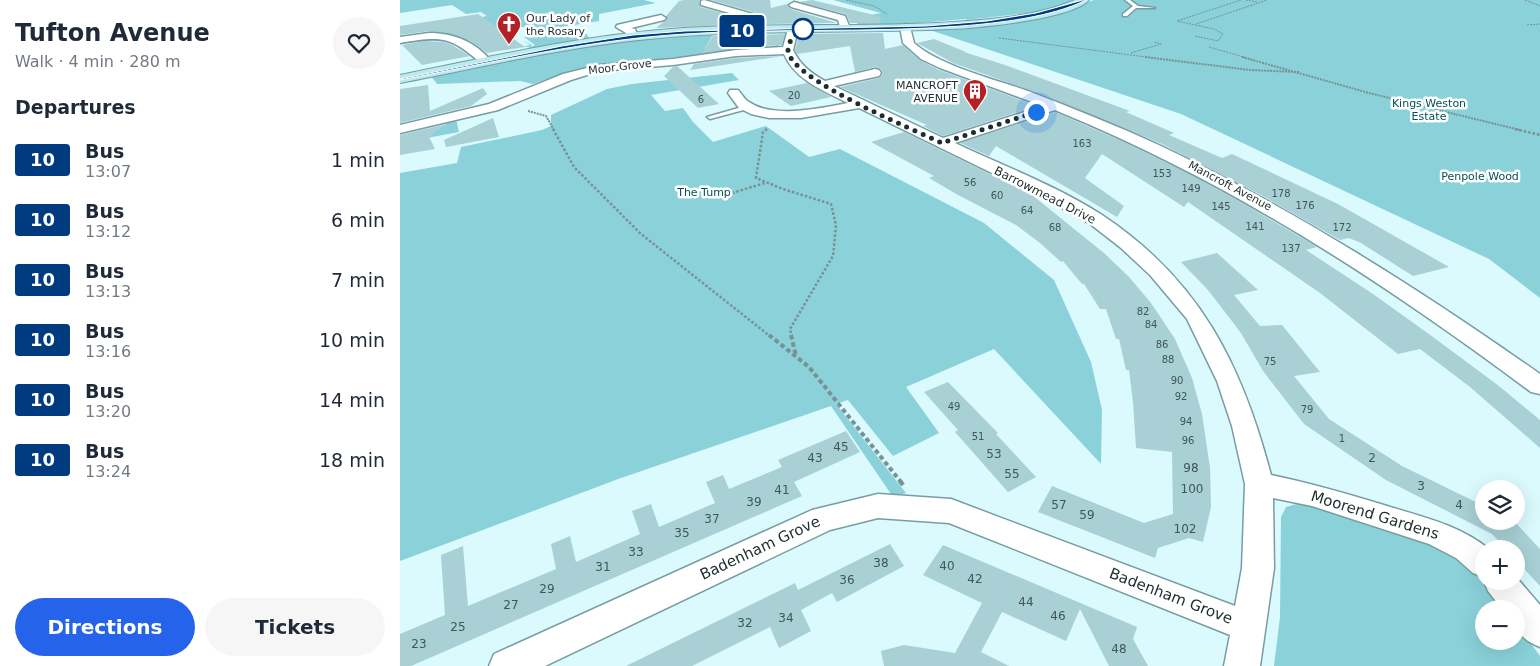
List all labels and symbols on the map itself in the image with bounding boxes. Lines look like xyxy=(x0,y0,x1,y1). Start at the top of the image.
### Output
church icon: Our Lady of the Rosary xyxy=(496,11,522,45)
place label: Our Lady of the Rosary xyxy=(526,12,591,38)
line badge: 10 xyxy=(720,15,764,47)
unlabelled marker xyxy=(792,18,814,40)
street label: Moor Grove xyxy=(588,57,653,77)
building icon: MANCROFT AVENUE xyxy=(962,78,988,112)
place label: MANCROFT AVENUE xyxy=(896,79,958,105)
house number: 20 xyxy=(788,90,800,101)
house number: 6 xyxy=(698,94,704,105)
park label: Kings Weston Estate xyxy=(1392,97,1466,123)
your location xyxy=(1024,100,1049,125)
house number: 163 xyxy=(1072,138,1092,149)
street label: Mancroft Avenue xyxy=(1186,159,1274,214)
street label: Barrowmead Drive xyxy=(992,163,1098,227)
house number: 153 xyxy=(1152,168,1172,179)
park label: Penpole Wood xyxy=(1441,170,1519,183)
house number: 56 xyxy=(964,177,976,188)
house number: 149 xyxy=(1181,183,1201,194)
park label: The Tump xyxy=(676,186,731,199)
house number: 178 xyxy=(1271,188,1291,199)
house number: 60 xyxy=(991,190,1003,201)
house number: 176 xyxy=(1295,200,1315,211)
house number: 145 xyxy=(1211,201,1231,212)
house number: 64 xyxy=(1021,205,1033,216)
house number: 141 xyxy=(1245,221,1265,232)
house number: 68 xyxy=(1049,222,1061,233)
house number: 172 xyxy=(1332,222,1352,233)
house number: 137 xyxy=(1281,243,1301,254)
house number: 82 xyxy=(1137,306,1149,317)
house number: 84 xyxy=(1145,319,1157,330)
house number: 86 xyxy=(1156,339,1168,350)
house number: 88 xyxy=(1162,354,1174,365)
house number: 75 xyxy=(1264,356,1276,367)
house number: 90 xyxy=(1171,375,1183,386)
house number: 92 xyxy=(1175,391,1187,402)
house number: 49 xyxy=(948,401,960,412)
house number: 79 xyxy=(1301,404,1313,415)
house number: 94 xyxy=(1180,416,1192,427)
house number: 51 xyxy=(972,431,984,442)
house number: 1 xyxy=(1339,433,1345,444)
house number: 96 xyxy=(1182,435,1194,446)
house number: 45 xyxy=(833,440,849,454)
house number: 53 xyxy=(986,447,1002,461)
house number: 43 xyxy=(807,451,823,465)
house number: 2 xyxy=(1368,451,1376,465)
house number: 98 xyxy=(1183,461,1199,475)
house number: 55 xyxy=(1004,467,1020,481)
house number: 3 xyxy=(1417,479,1425,493)
house number: 100 xyxy=(1181,482,1203,496)
house number: 41 xyxy=(774,483,790,497)
street label: Moorend Gardens xyxy=(1309,487,1441,543)
house number: 39 xyxy=(746,495,762,509)
house number: 57 xyxy=(1051,498,1067,512)
house number: 4 xyxy=(1455,498,1463,512)
house number: 59 xyxy=(1079,508,1095,522)
street label: Badenham Grove xyxy=(697,512,823,584)
house number: 37 xyxy=(704,512,720,526)
house number: 102 xyxy=(1174,522,1196,536)
house number: 35 xyxy=(674,526,690,540)
house number: 33 xyxy=(628,545,644,559)
house number: 38 xyxy=(873,556,889,570)
house number: 40 xyxy=(939,559,955,573)
house number: 31 xyxy=(595,560,611,574)
street label: Badenham Grove xyxy=(1107,564,1235,628)
house number: 42 xyxy=(967,572,983,586)
house number: 36 xyxy=(839,573,855,587)
house number: 29 xyxy=(539,582,555,596)
house number: 44 xyxy=(1018,595,1034,609)
house number: 27 xyxy=(503,598,519,612)
house number: 46 xyxy=(1050,609,1066,623)
house number: 34 xyxy=(778,611,794,625)
house number: 32 xyxy=(737,616,753,630)
house number: 25 xyxy=(450,620,466,634)
house number: 23 xyxy=(411,637,427,651)
house number: 48 xyxy=(1111,642,1127,656)

